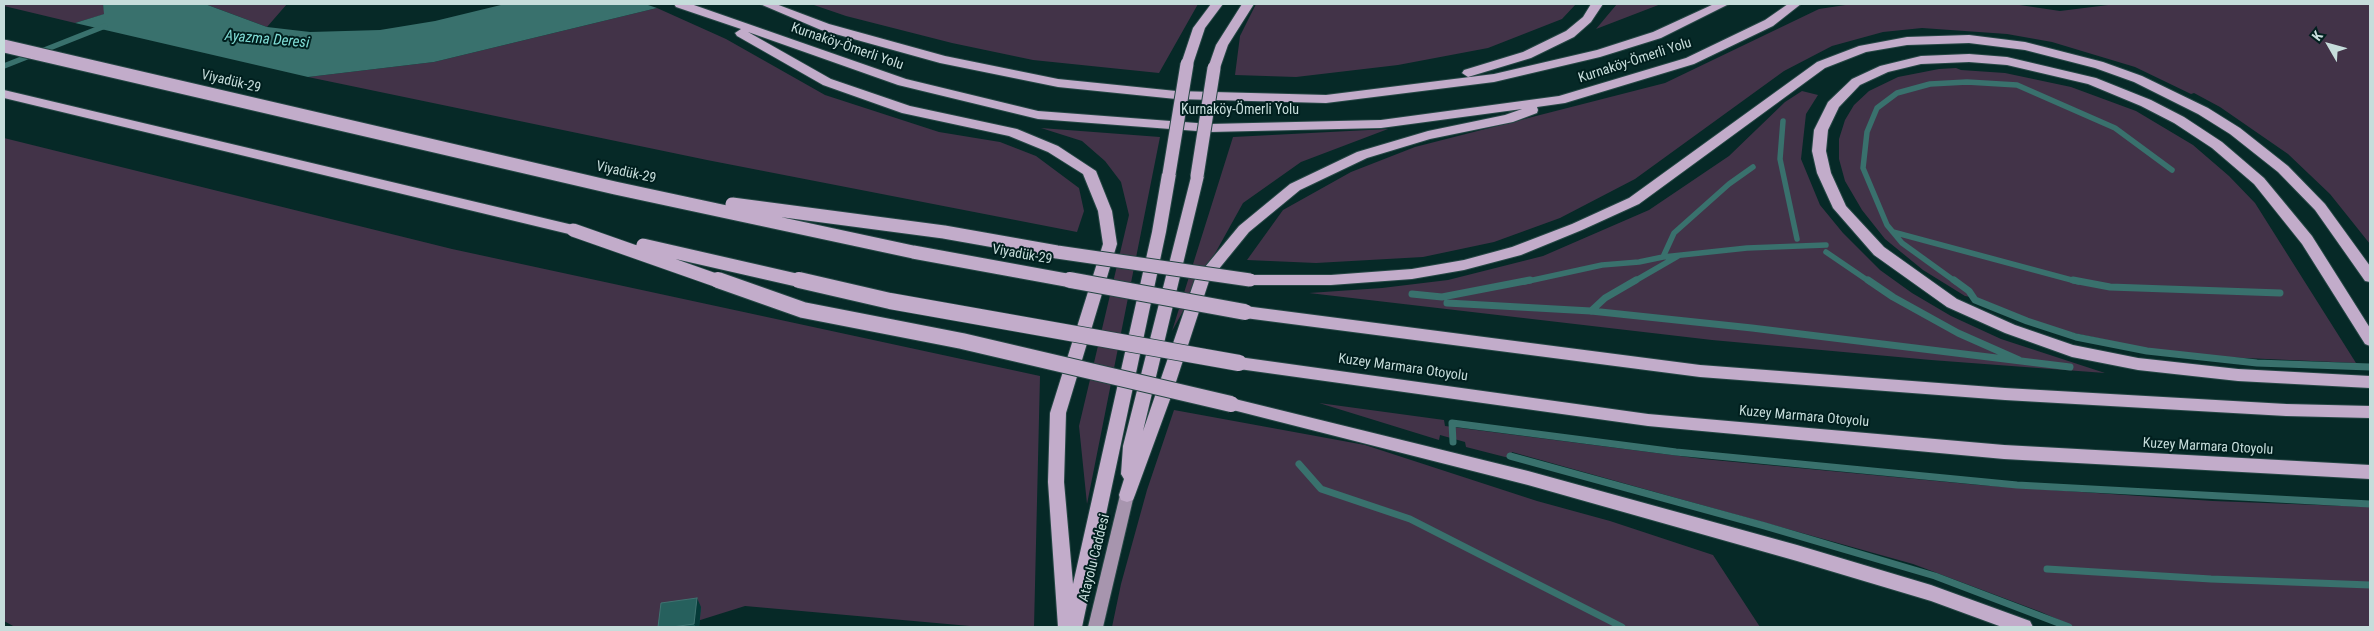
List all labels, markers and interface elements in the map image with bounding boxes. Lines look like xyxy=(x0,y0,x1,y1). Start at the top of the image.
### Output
street label: Kurnaköy-Ömerli Yolu xyxy=(789,20,905,74)
north arrow xyxy=(2304,20,2354,70)
water label: Ayazma Deresi xyxy=(224,27,310,53)
text: K xyxy=(2308,28,2326,44)
street label: Kurnaköy-Ömerli Yolu xyxy=(1576,35,1694,87)
street label: Viyadük-29 xyxy=(199,67,263,97)
street label: Kurnaköy-Ömerli Yolu xyxy=(1181,102,1299,118)
street label: Viyadük-29 xyxy=(595,158,657,188)
street label: Viyadük-29 xyxy=(991,241,1053,269)
street label: Kuzey Marmara Otoyolu xyxy=(1337,351,1469,385)
street label: Kuzey Marmara Otoyolu xyxy=(1738,403,1870,431)
street label: Kuzey Marmara Otoyolu xyxy=(2142,435,2274,459)
street label: Atayolu Caddesi xyxy=(1076,513,1114,603)

